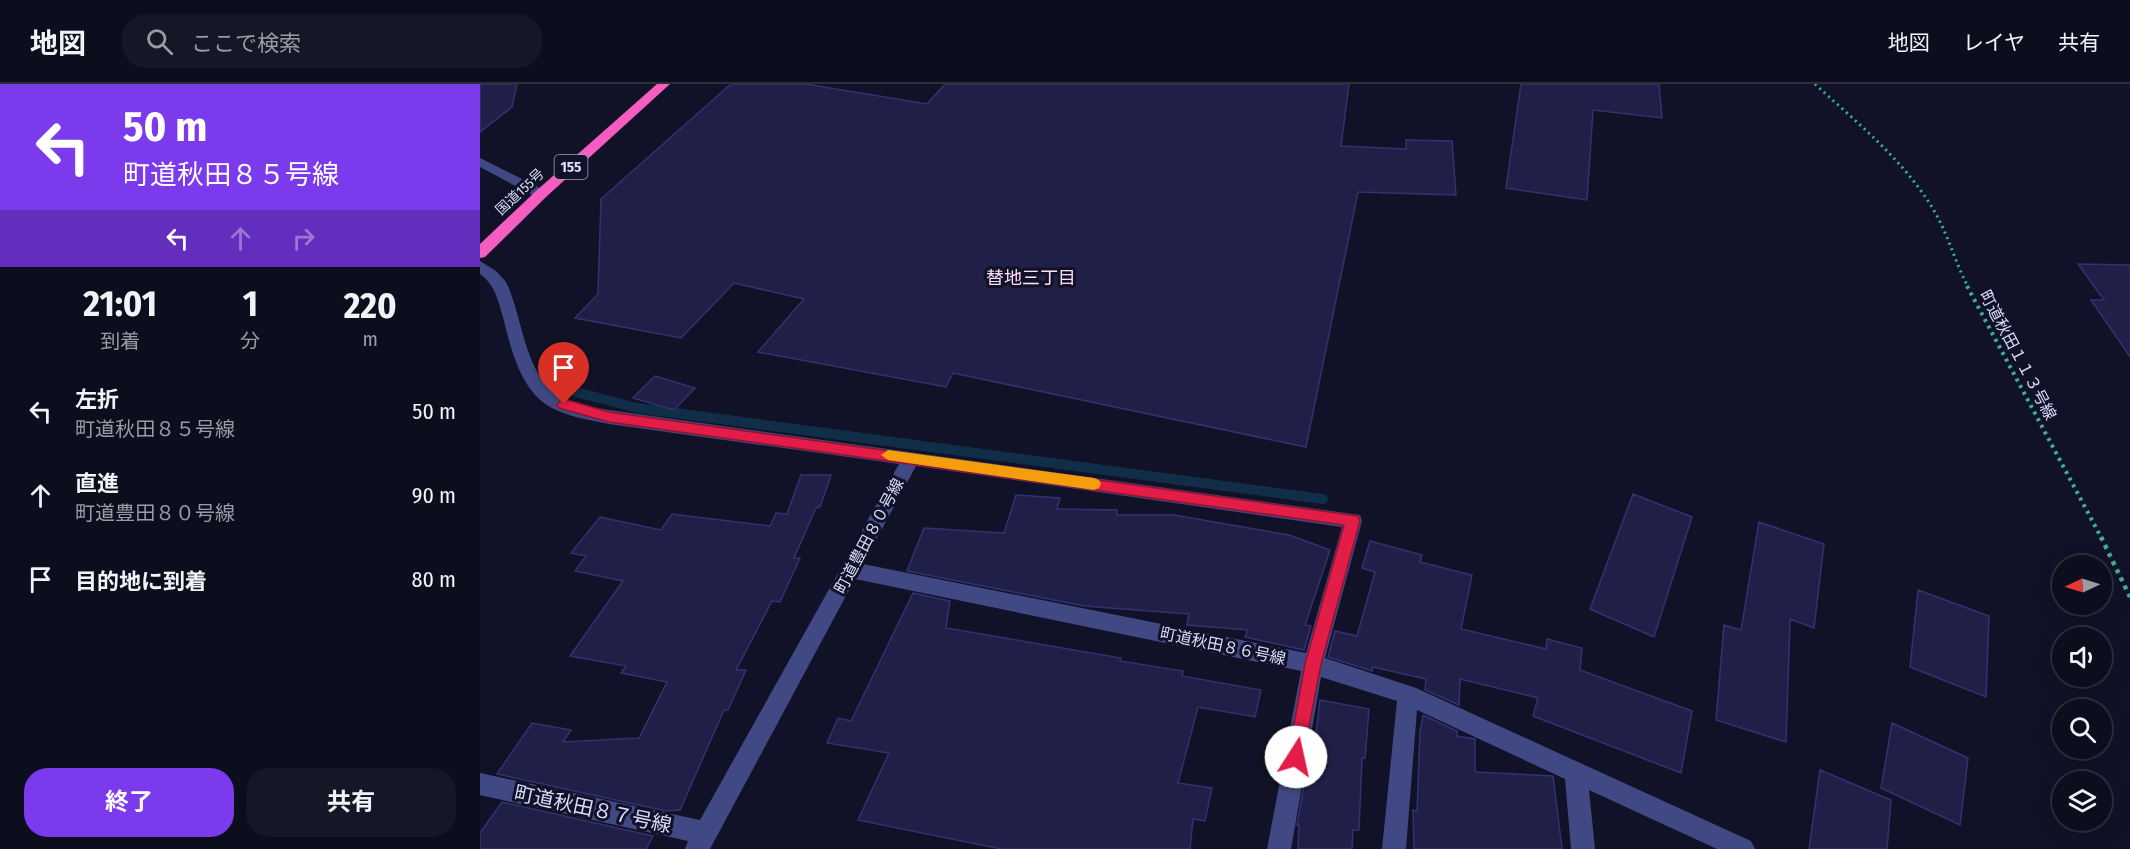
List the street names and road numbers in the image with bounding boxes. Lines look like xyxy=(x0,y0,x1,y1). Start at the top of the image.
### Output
road number: 155 xyxy=(554,155,587,179)
street label: 国道155号 xyxy=(492,165,548,219)
street label: 町道秋田１１３号線 xyxy=(1976,287,2060,423)
street label: 町道豊田８０号線 xyxy=(831,475,907,597)
street label: 町道秋田８６号線 xyxy=(1158,623,1288,669)
street label: 町道秋田８７号線 xyxy=(512,781,674,837)

